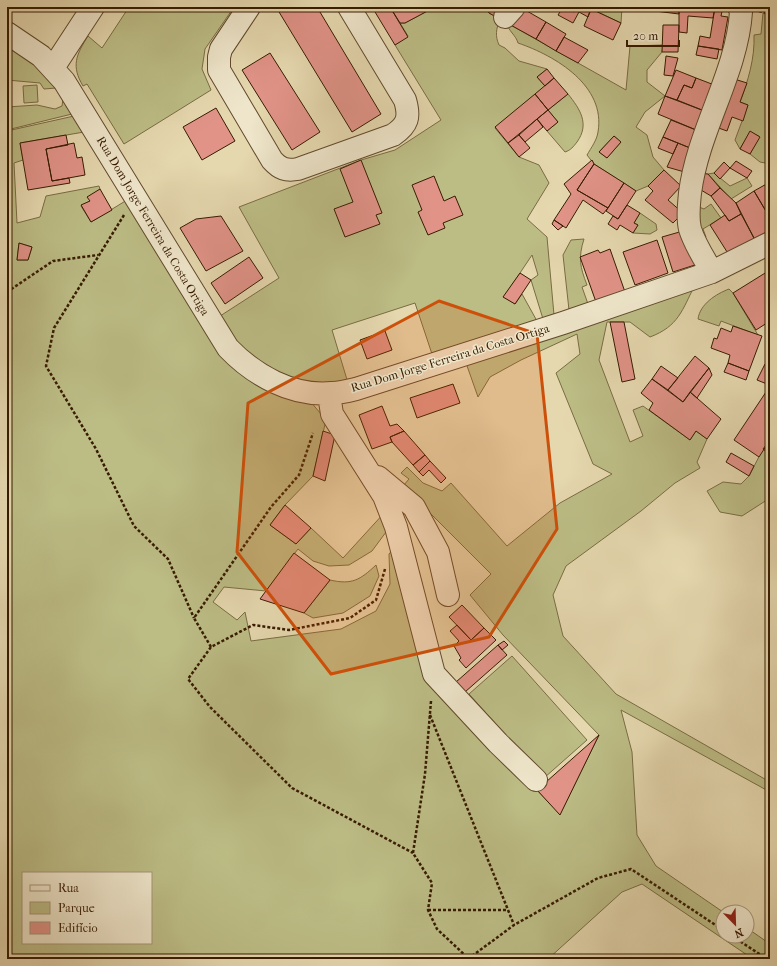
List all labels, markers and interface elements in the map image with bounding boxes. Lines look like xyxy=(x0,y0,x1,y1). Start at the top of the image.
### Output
scale bar xyxy=(627,22,679,48)
text: 20 m xyxy=(633,29,658,43)
street label: Rua Dom Jorge Ferreira da Costa Ortiga xyxy=(94,134,212,319)
street label: Rua Dom Jorge Ferreira da Costa Ortiga xyxy=(349,321,551,395)
legend xyxy=(22,872,152,944)
text: Rua xyxy=(58,881,79,895)
text: Parque xyxy=(58,901,95,915)
north arrow xyxy=(715,904,755,944)
text: Edifício xyxy=(58,921,98,935)
text: N xyxy=(732,925,745,941)

